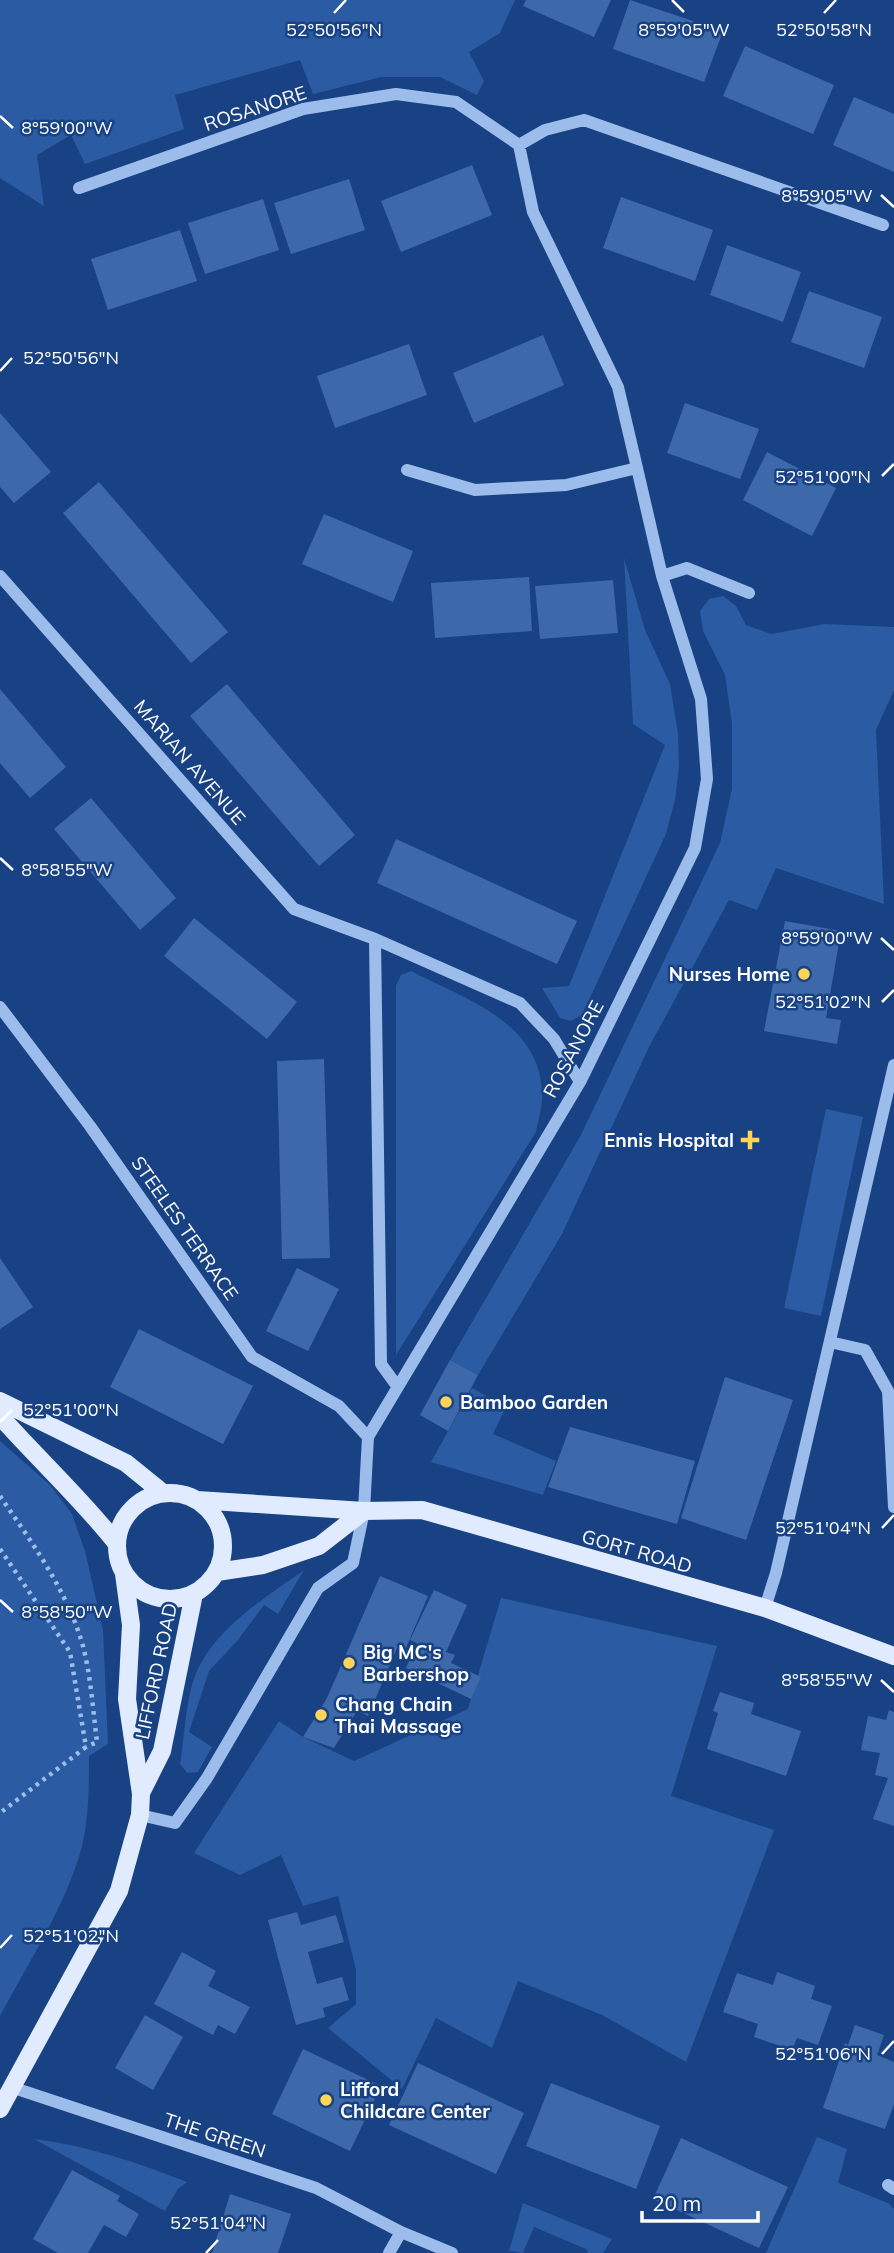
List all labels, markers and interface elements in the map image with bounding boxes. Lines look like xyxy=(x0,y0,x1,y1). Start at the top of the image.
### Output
text: 52°50'56"N xyxy=(286,18,382,41)
text: 8°59'05"W xyxy=(638,18,730,41)
text: 52°50'58"N xyxy=(776,18,872,41)
street label: ROSANORE xyxy=(201,80,309,136)
text: 8°59'00"W xyxy=(21,116,113,139)
text: 8°59'05"W xyxy=(781,184,873,207)
text: 52°50'56"N xyxy=(23,346,119,369)
text: 52°51'00"N xyxy=(775,465,871,488)
street label: MARIAN AVENUE xyxy=(129,694,251,830)
text: 8°58'55"W xyxy=(21,858,113,881)
text: 8°59'00"W xyxy=(781,926,873,949)
place label: Nurses Home xyxy=(669,962,790,986)
marker: Nurses Home xyxy=(796,966,812,982)
text: 52°51'02"N xyxy=(775,990,871,1013)
street label: ROSANORE xyxy=(537,996,609,1102)
place label: Ennis Hospital xyxy=(604,1128,734,1152)
marker: Ennis Hospital xyxy=(740,1130,760,1150)
street label: STEELES TERRACE xyxy=(126,1151,244,1305)
place label: Bamboo Garden xyxy=(460,1390,608,1414)
marker: Bamboo Garden xyxy=(438,1394,454,1410)
text: 52°51'00"N xyxy=(23,1398,119,1421)
text: 52°51'04"N xyxy=(775,1516,871,1539)
street label: GORT ROAD xyxy=(579,1524,695,1578)
text: 8°58'50"W xyxy=(21,1600,113,1623)
street label: LIFFORD ROAD xyxy=(130,1601,182,1741)
place label: Big MC's Barbershop xyxy=(363,1640,469,1686)
marker: Big MC's Barbershop xyxy=(341,1655,357,1671)
text: 8°58'55"W xyxy=(781,1668,873,1691)
place label: Chang Chain Thai Massage xyxy=(335,1692,462,1738)
marker: Chang Chain Thai Massage xyxy=(313,1707,329,1723)
text: 52°51'02"N xyxy=(23,1924,119,1947)
text: 52°51'06"N xyxy=(775,2042,871,2065)
place label: Lifford Childcare Center xyxy=(340,2077,490,2123)
marker: Lifford Childcare Center xyxy=(318,2092,334,2108)
street label: THE GREEN xyxy=(161,2107,269,2163)
scale bar xyxy=(642,2180,758,2224)
text: 20 m xyxy=(652,2190,701,2216)
text: 52°51'04"N xyxy=(170,2211,266,2234)

